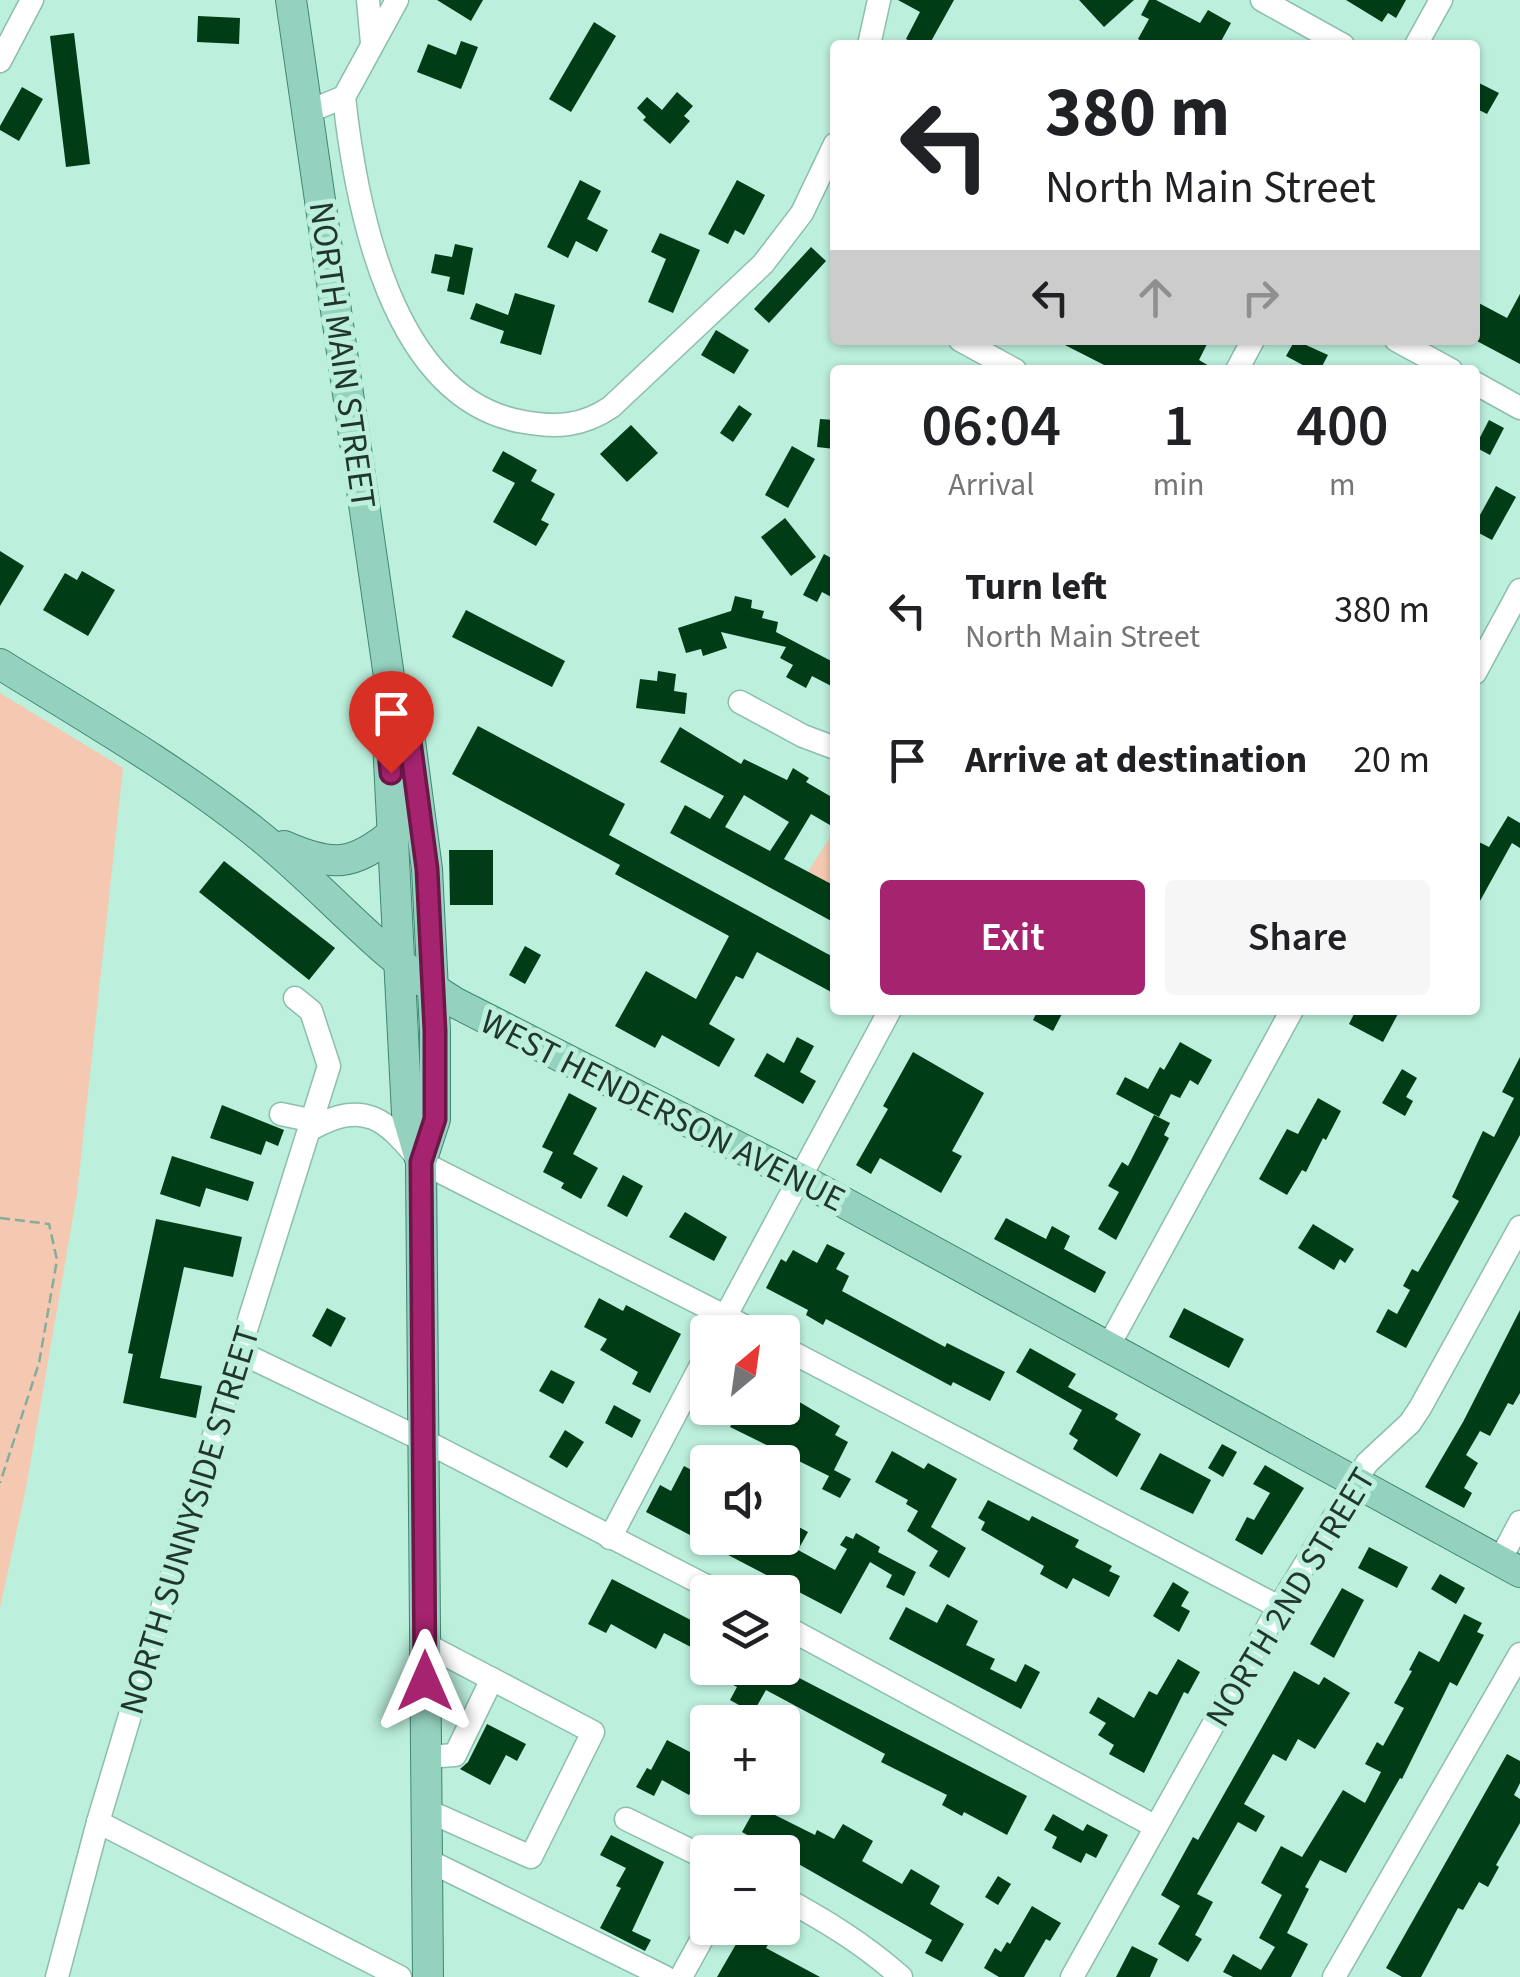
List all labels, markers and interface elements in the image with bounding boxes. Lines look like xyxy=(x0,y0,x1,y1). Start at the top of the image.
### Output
text: 380 m xyxy=(1045,63,1230,163)
icon: left xyxy=(880,80,1010,210)
text: North Main Street xyxy=(1045,156,1376,220)
street label: NORTH MAIN STREET xyxy=(296,198,388,512)
icon: left xyxy=(1023,270,1078,325)
icon: ahead xyxy=(1128,270,1183,325)
icon: right xyxy=(1233,270,1288,325)
text: 06:04 xyxy=(922,384,1061,469)
text: 1 xyxy=(1163,384,1194,469)
text: 400 xyxy=(1296,384,1388,469)
text: Arrival xyxy=(948,462,1034,508)
text: min xyxy=(1153,462,1205,508)
text: m xyxy=(1329,462,1356,508)
text: Turn left xyxy=(965,560,1107,614)
icon: left xyxy=(880,583,935,638)
text: 380 m xyxy=(1334,583,1430,637)
text: North Main Street xyxy=(965,614,1200,660)
pin xyxy=(349,671,434,774)
icon: arrive xyxy=(364,686,419,741)
icon: arrive xyxy=(880,733,935,788)
text: Arrive at destination xyxy=(965,733,1307,787)
text: 20 m xyxy=(1353,733,1430,787)
button: Exit xyxy=(880,880,1145,995)
button: Share xyxy=(1165,880,1430,995)
street label: WEST HENDERSON AVENUE xyxy=(472,997,854,1225)
north arrow xyxy=(690,1315,800,1425)
map controls xyxy=(690,1315,800,1945)
street label: NORTH SUNNYSIDE STREET xyxy=(107,1320,273,1721)
button: sound xyxy=(690,1445,800,1555)
street label: NORTH 2ND STREET xyxy=(1194,1458,1388,1737)
button: layers xyxy=(690,1575,800,1685)
position arrow xyxy=(373,1629,477,1733)
button: + xyxy=(690,1705,800,1815)
button: − xyxy=(690,1835,800,1945)

